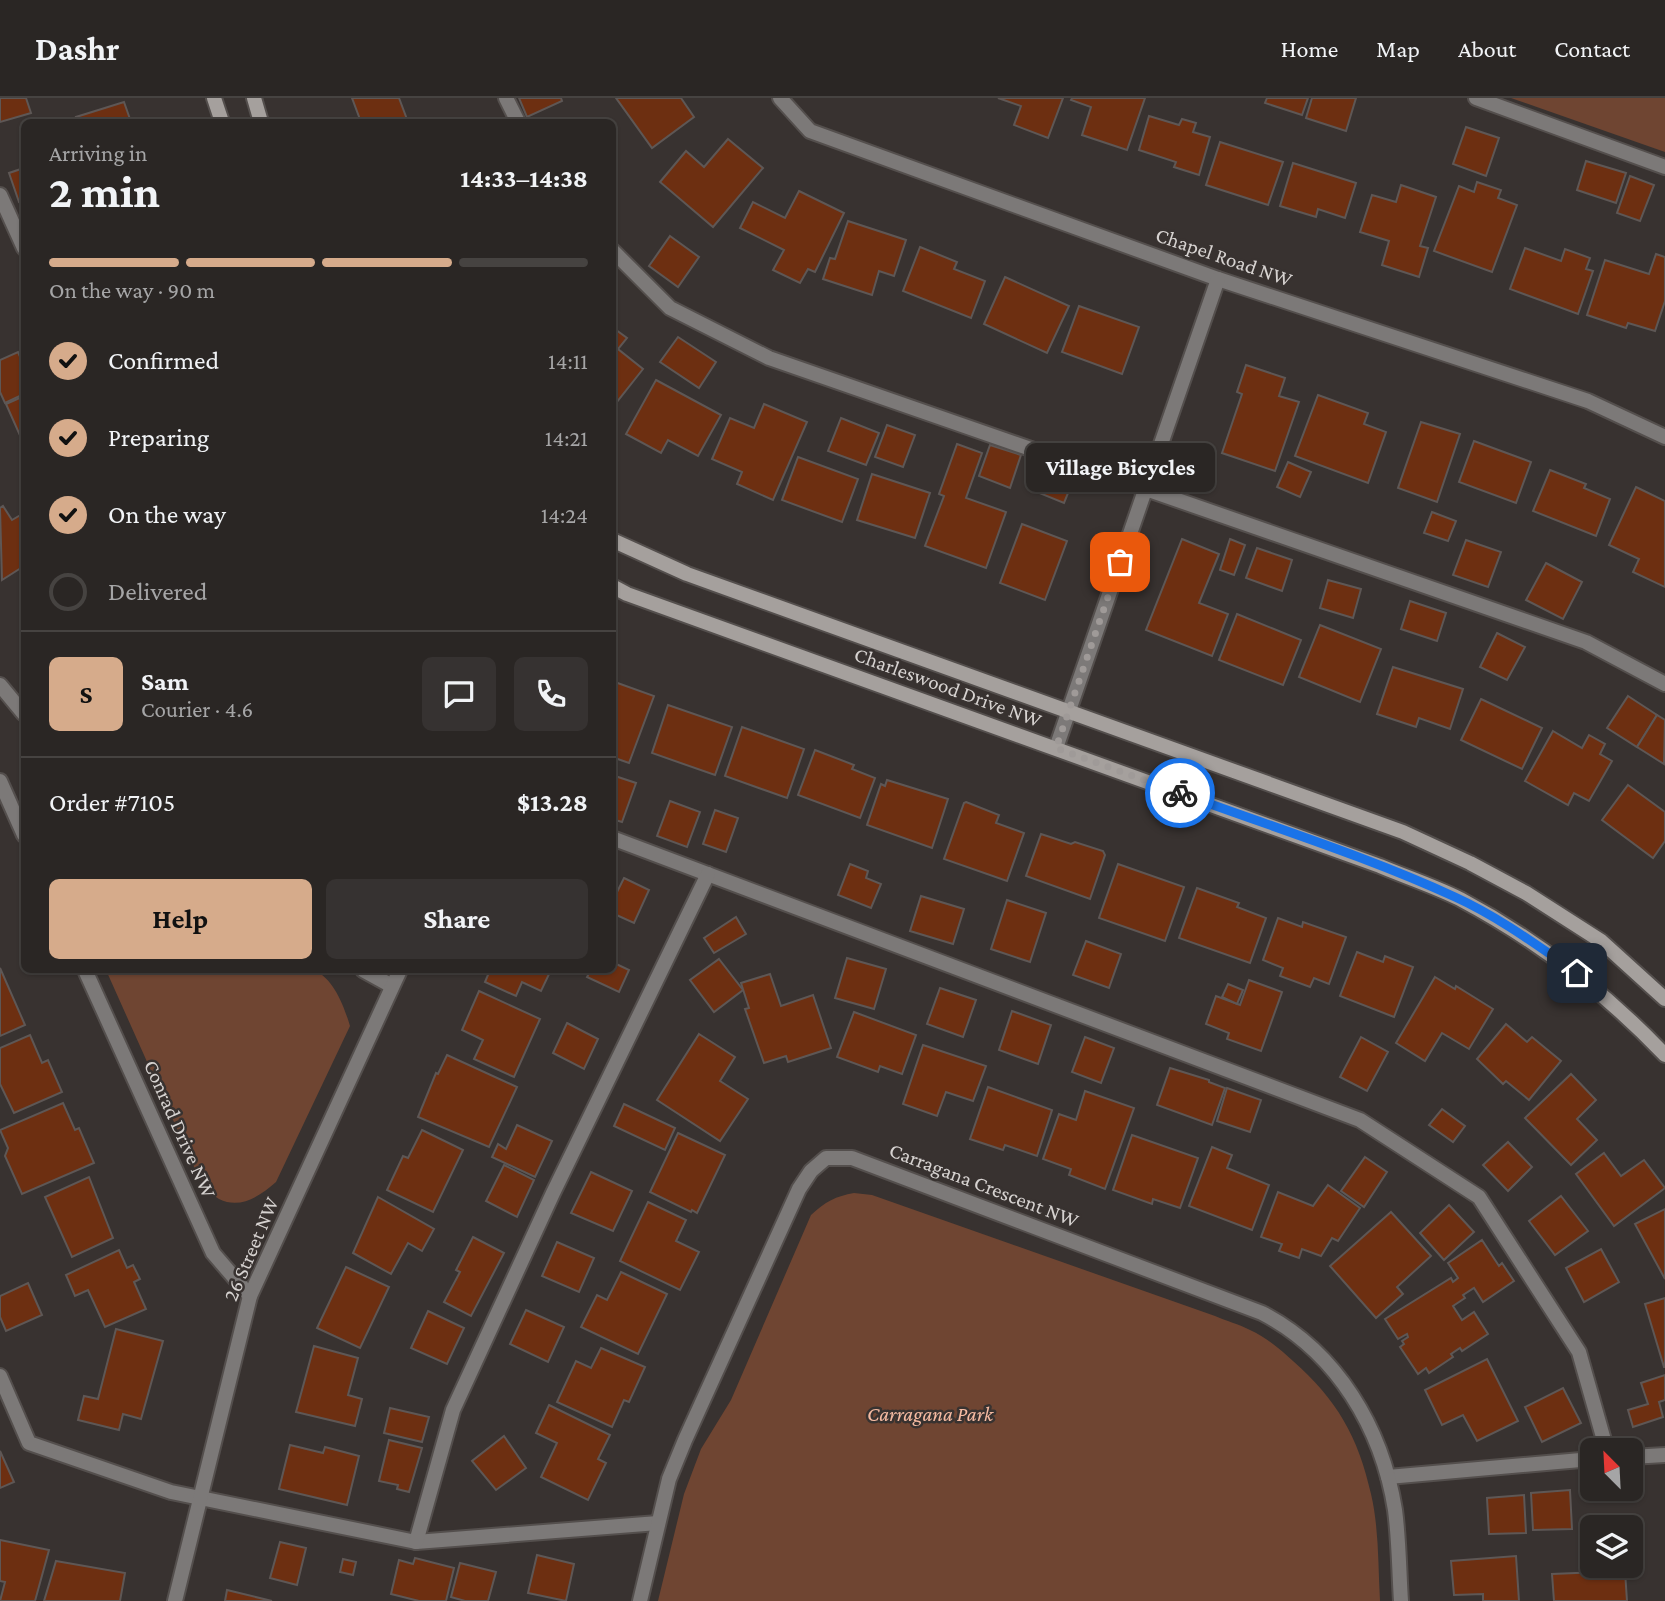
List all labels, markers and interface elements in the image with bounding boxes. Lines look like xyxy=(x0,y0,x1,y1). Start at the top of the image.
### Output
text: Dashr xyxy=(35,30,119,67)
text: Home xyxy=(1281,35,1338,62)
text: Map xyxy=(1376,35,1420,62)
text: About xyxy=(1458,35,1516,62)
text: Contact xyxy=(1554,35,1630,62)
text: Arriving in xyxy=(49,140,147,166)
text: 14:33–14:38 xyxy=(460,164,588,193)
text: 2 min xyxy=(49,166,160,217)
street label: Chapel Road NW xyxy=(1153,222,1296,292)
text: On the way · 90 m xyxy=(49,277,215,303)
icon: check xyxy=(49,342,87,380)
text: Confirmed xyxy=(108,346,219,375)
text: 14:11 xyxy=(548,348,588,374)
icon: check xyxy=(49,419,87,457)
text: Preparing xyxy=(108,423,209,452)
text: 14:21 xyxy=(545,425,588,451)
callout: Village Bicycles xyxy=(1026,443,1214,492)
text: Village Bicycles xyxy=(1046,454,1195,480)
icon: check xyxy=(49,496,87,534)
text: On the way xyxy=(108,500,226,529)
text: 14:24 xyxy=(541,502,588,528)
pin xyxy=(1090,532,1150,592)
icon: bag xyxy=(1101,543,1139,581)
text: Delivered xyxy=(108,577,207,606)
street label: Charleswood Drive NW xyxy=(851,642,1046,732)
button: chat xyxy=(422,657,496,731)
button: phone xyxy=(514,657,588,731)
text: Sam xyxy=(141,667,189,696)
text: S xyxy=(80,680,93,709)
text: Courier · 4.6 xyxy=(141,696,253,722)
courier xyxy=(1145,758,1215,828)
icon: bike xyxy=(1161,774,1199,812)
text: Order #7105 xyxy=(49,788,175,817)
text: $13.28 xyxy=(517,788,588,817)
button: Help xyxy=(49,879,312,959)
button: Share xyxy=(326,879,588,959)
pin xyxy=(1547,943,1607,1003)
icon: home xyxy=(1558,954,1596,992)
street label: Conrad Drive NW xyxy=(139,1056,221,1202)
street label: Carragana Crescent NW xyxy=(886,1138,1083,1232)
street label: 26 Street NW xyxy=(218,1193,284,1305)
park label: Carragana Park xyxy=(867,1402,994,1426)
north arrow xyxy=(1580,1438,1643,1502)
map controls xyxy=(1580,1438,1643,1578)
button: layers xyxy=(1580,1515,1643,1578)

